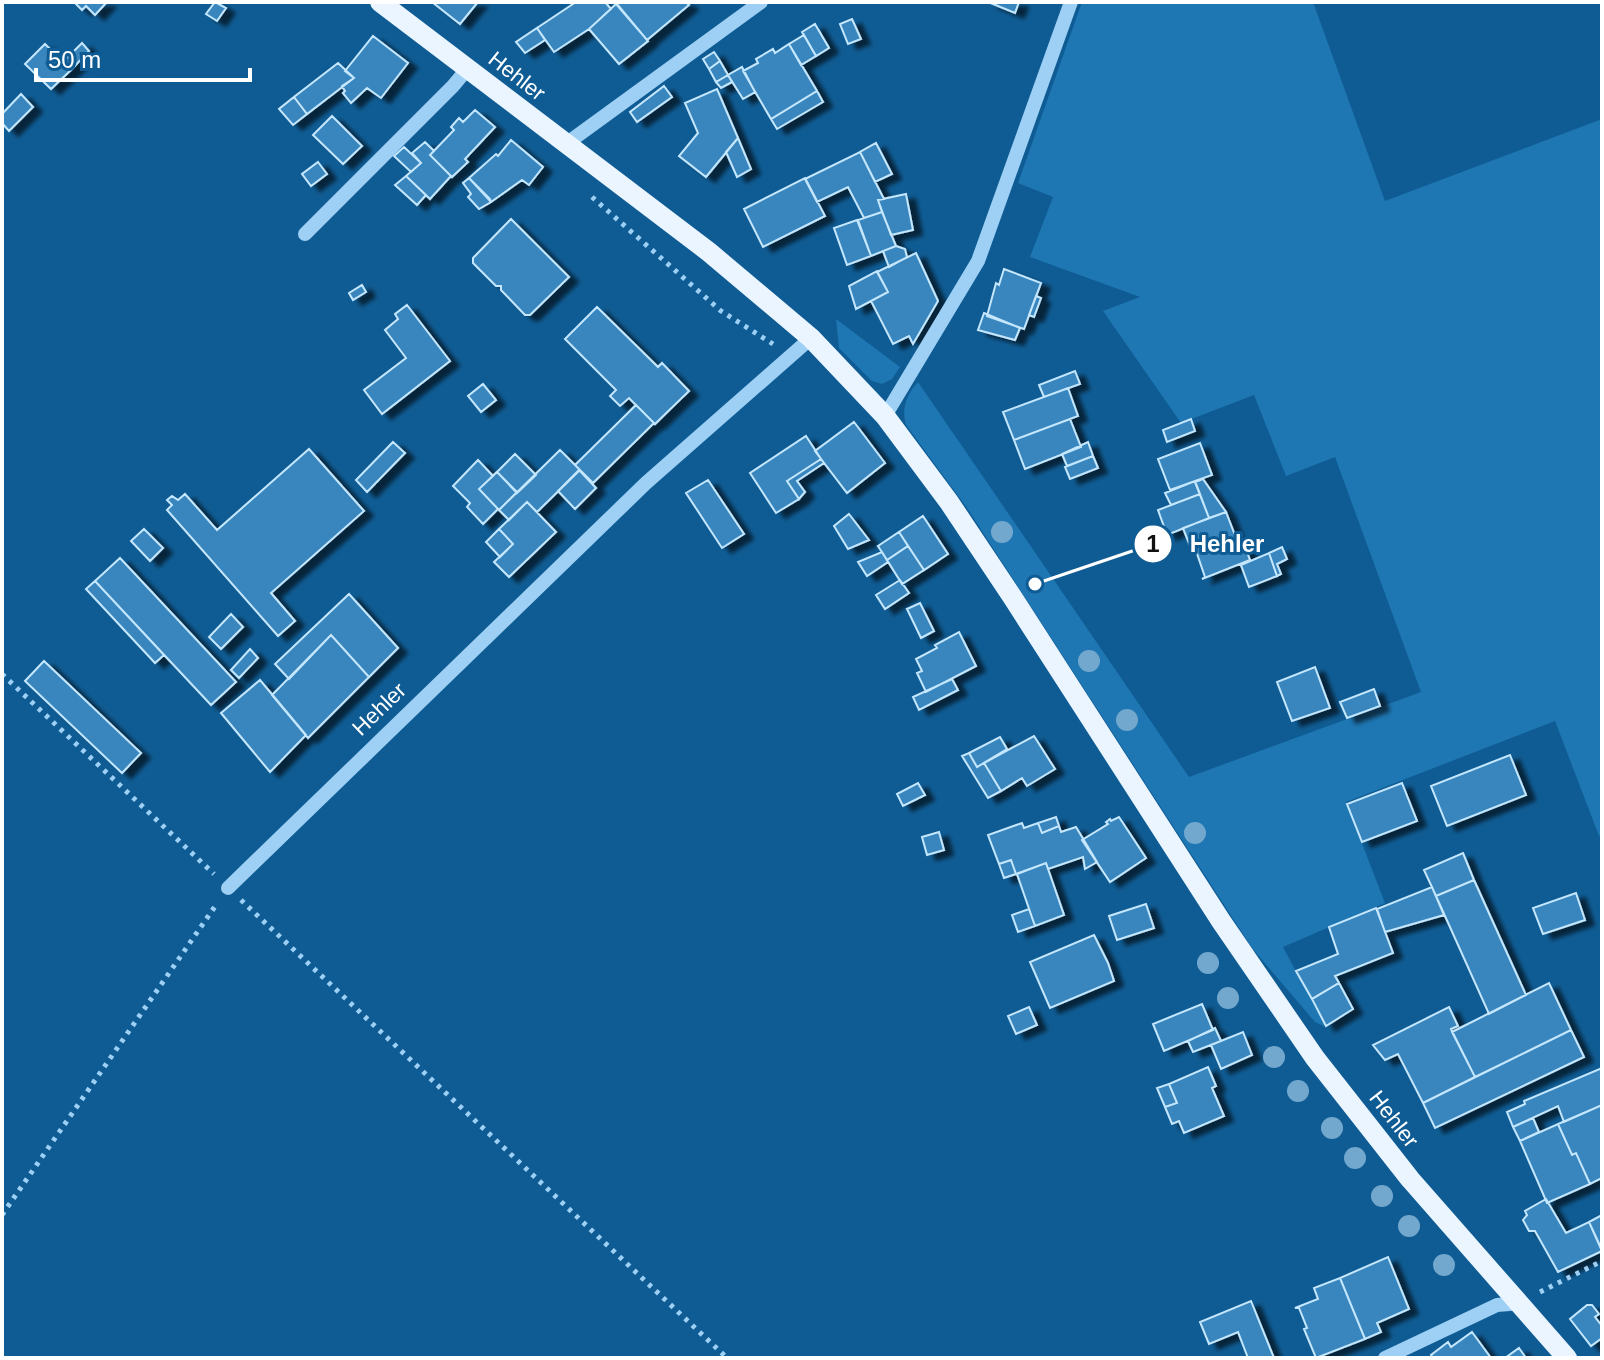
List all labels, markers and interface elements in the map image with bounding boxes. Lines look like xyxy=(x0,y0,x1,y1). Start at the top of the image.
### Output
scale bar xyxy=(36,32,250,82)
text: 50 m xyxy=(48,46,101,73)
street label: Hehler xyxy=(484,46,550,106)
callout: Hehler xyxy=(1133,520,1280,568)
text: 1 xyxy=(1146,530,1160,557)
text: Hehler xyxy=(1190,530,1264,557)
street label: Hehler xyxy=(347,677,411,741)
street label: Hehler xyxy=(1364,1086,1424,1152)

